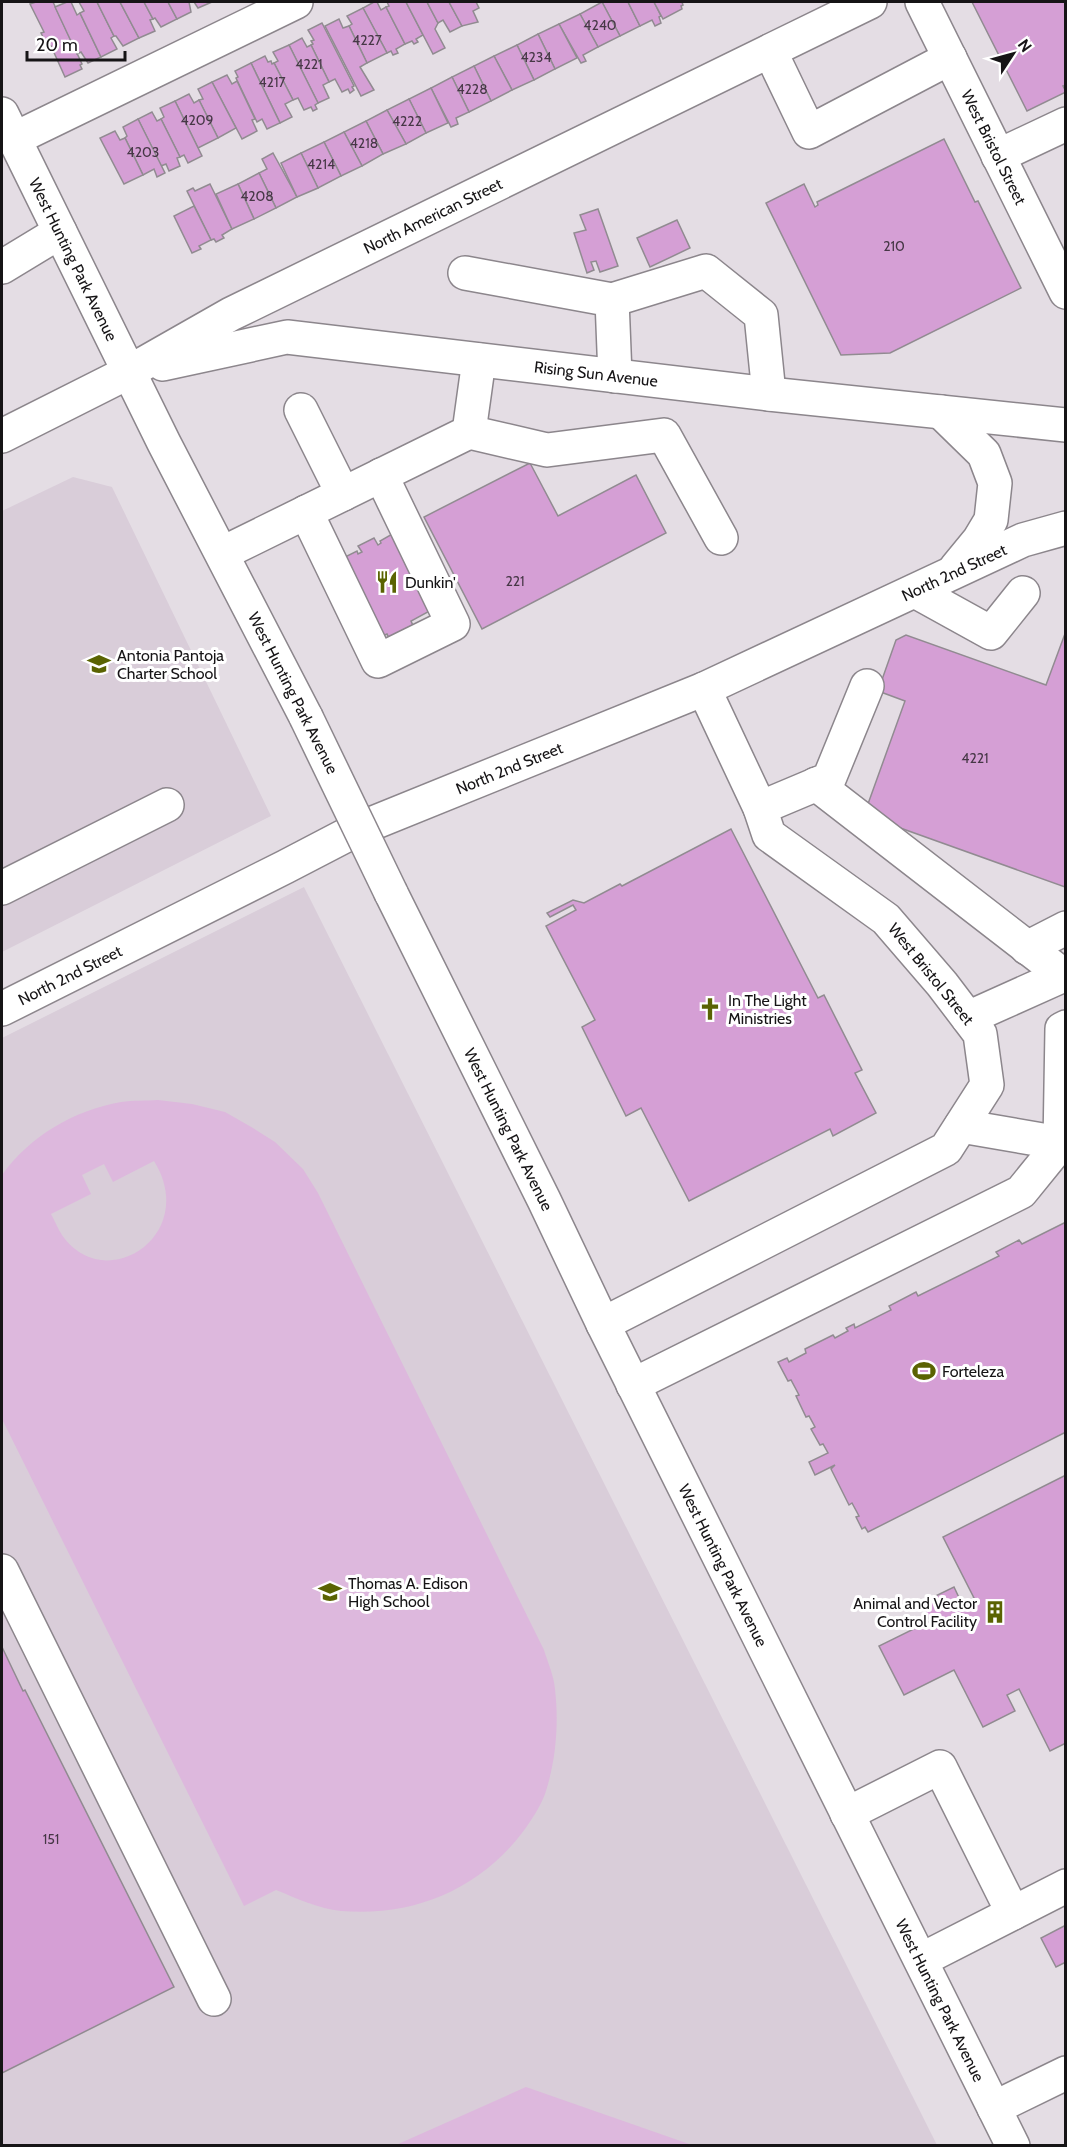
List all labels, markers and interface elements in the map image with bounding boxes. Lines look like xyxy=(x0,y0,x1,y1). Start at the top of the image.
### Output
house number: 4240 xyxy=(583,16,617,34)
scale bar xyxy=(27,24,124,62)
north arrow xyxy=(983,24,1043,84)
house number: 4227 xyxy=(352,31,382,49)
text: 20 m xyxy=(36,34,78,56)
text: N xyxy=(1014,35,1036,56)
house number: 4234 xyxy=(520,48,552,66)
house number: 4221 xyxy=(295,55,323,73)
house number: 4217 xyxy=(258,73,286,91)
house number: 4228 xyxy=(456,80,488,98)
street label: West Bristol Street xyxy=(958,87,1031,208)
house number: 4209 xyxy=(180,111,214,129)
house number: 4222 xyxy=(392,112,422,130)
house number: 4218 xyxy=(350,134,378,152)
house number: 4203 xyxy=(127,143,159,161)
house number: 4214 xyxy=(307,155,335,173)
street label: North American Street xyxy=(360,173,506,257)
street label: West Hunting Park Avenue xyxy=(25,175,122,344)
house number: 4208 xyxy=(240,187,274,205)
house number: 210 xyxy=(883,237,905,255)
street label: Rising Sun Avenue xyxy=(533,357,659,390)
street label: North 2nd Street xyxy=(898,539,1010,605)
restaurant icon: Dunkin' xyxy=(374,569,400,595)
house number: 221 xyxy=(505,572,525,590)
place label: Dunkin' xyxy=(405,573,456,592)
street label: West Hunting Park Avenue xyxy=(244,609,342,777)
place label: Antonia Pantoja Charter School xyxy=(117,646,224,683)
school or university icon: Antonia Pantoja Charter School xyxy=(86,651,112,677)
street label: North 2nd Street xyxy=(453,738,566,798)
house number: 4221 xyxy=(961,749,989,767)
street label: West Bristol Street xyxy=(884,919,978,1029)
street label: North 2nd Street xyxy=(15,941,126,1009)
place label: In The Light Ministries xyxy=(728,991,807,1028)
church icon: In The Light Ministries xyxy=(697,996,723,1022)
street label: West Hunting Park Avenue xyxy=(460,1045,557,1214)
sports icon: Forteleza xyxy=(911,1358,937,1384)
place label: Forteleza xyxy=(942,1362,1004,1381)
street label: West Hunting Park Avenue xyxy=(675,1481,772,1650)
place label: Thomas A. Edison High School xyxy=(348,1574,468,1611)
school or university icon: Thomas A. Edison High School xyxy=(317,1579,343,1605)
place label: Animal and Vector Control Facility xyxy=(853,1594,978,1631)
building icon: Animal and Vector Control Facility xyxy=(982,1599,1008,1625)
house number: 151 xyxy=(43,1830,59,1848)
street label: West Hunting Park Avenue xyxy=(892,1916,989,2085)

